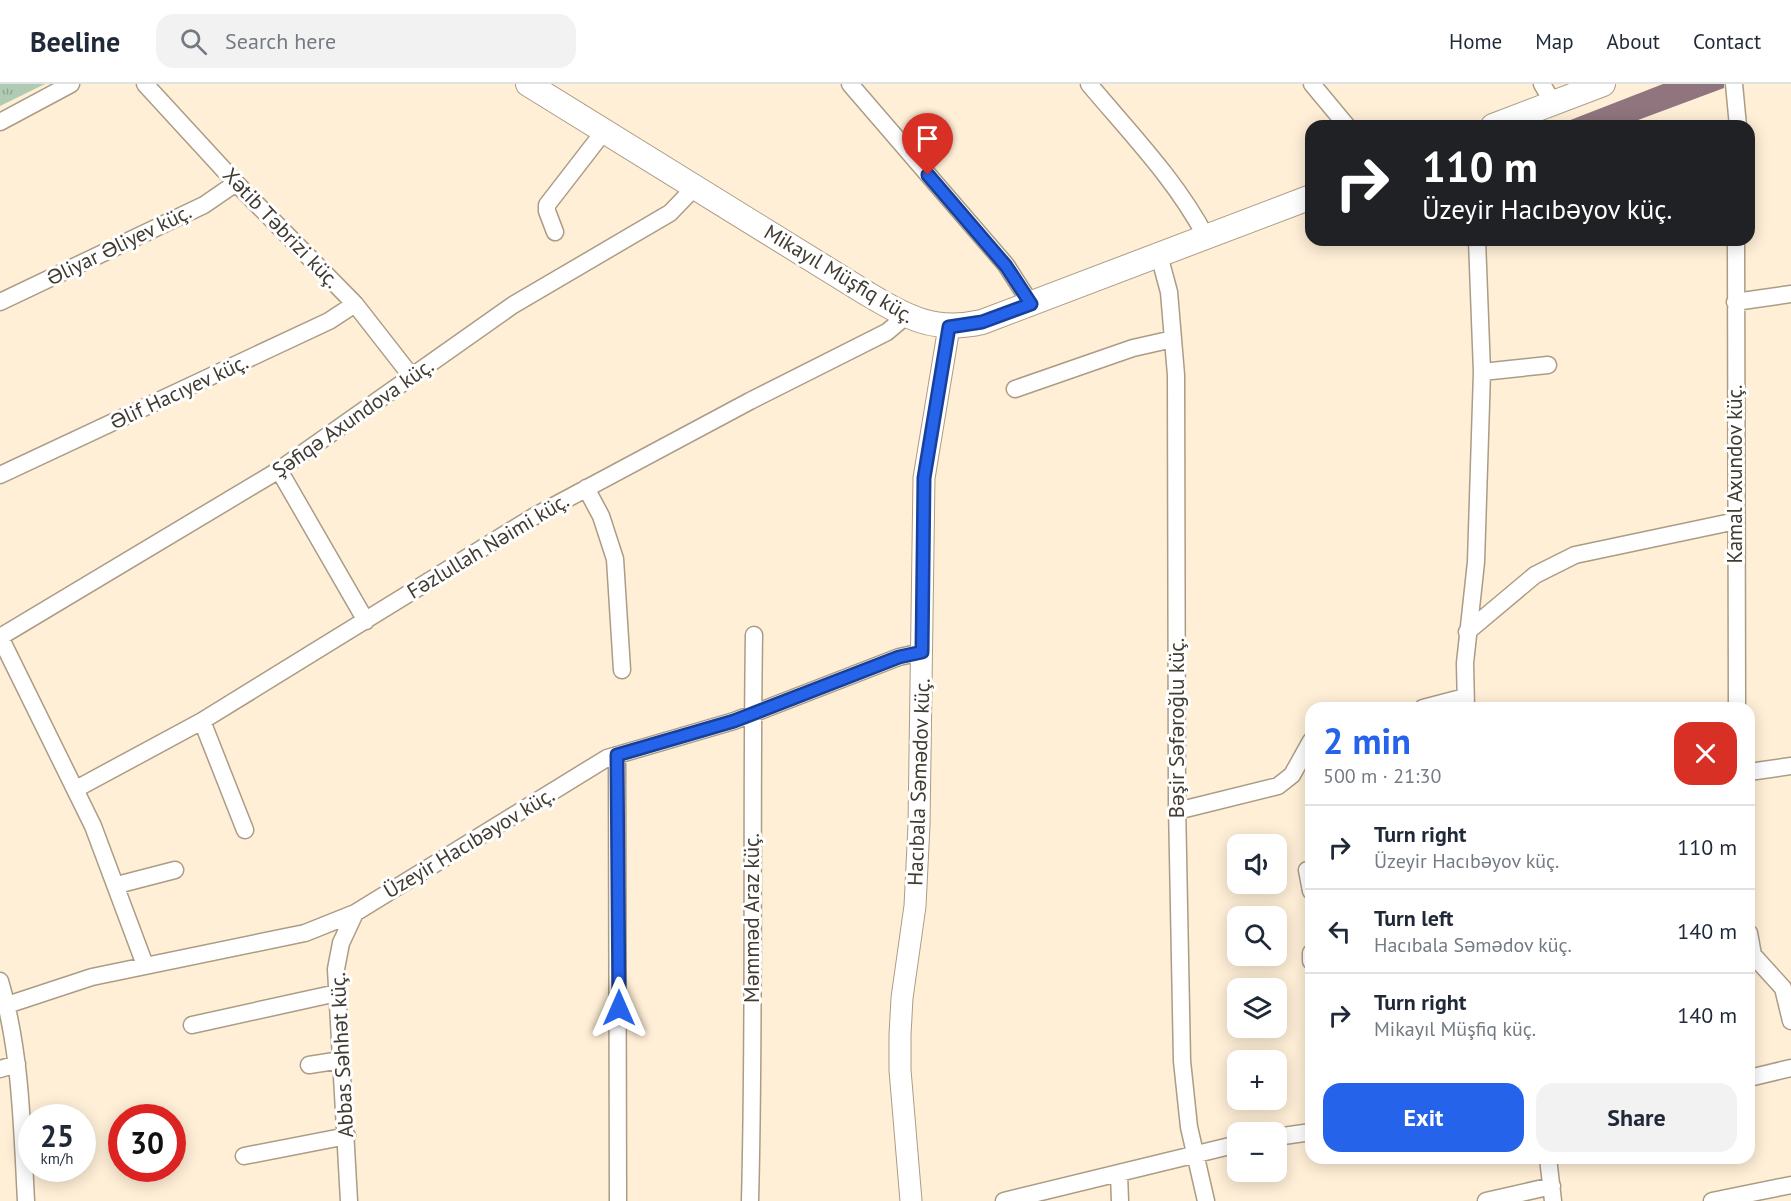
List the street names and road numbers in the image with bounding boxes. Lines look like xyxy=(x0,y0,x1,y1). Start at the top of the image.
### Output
street label: Xətib Təbrizi küç. xyxy=(217,162,346,294)
street label: Əliyar Əliyev küç. xyxy=(42,198,196,291)
street label: Mikayıl Müşfiq küç. xyxy=(759,218,919,329)
street label: Əlif Hacıyev küç. xyxy=(105,348,252,435)
street label: Şəfiqə Axundova küç. xyxy=(267,352,439,483)
street label: Kamal Axundov küç. xyxy=(1721,384,1748,564)
street label: Fəzlullah Nəimi küç. xyxy=(402,487,574,605)
street label: Bəşir Səfəroğlu küç. xyxy=(1163,638,1190,818)
street label: Hacıbala Səmədov küç. xyxy=(901,678,936,886)
street label: Üzeyir Hacıbəyov küç. xyxy=(378,781,559,904)
street label: Məmməd Araz küç. xyxy=(738,833,765,1003)
street label: Abbas Səhhət küç. xyxy=(324,972,359,1138)

